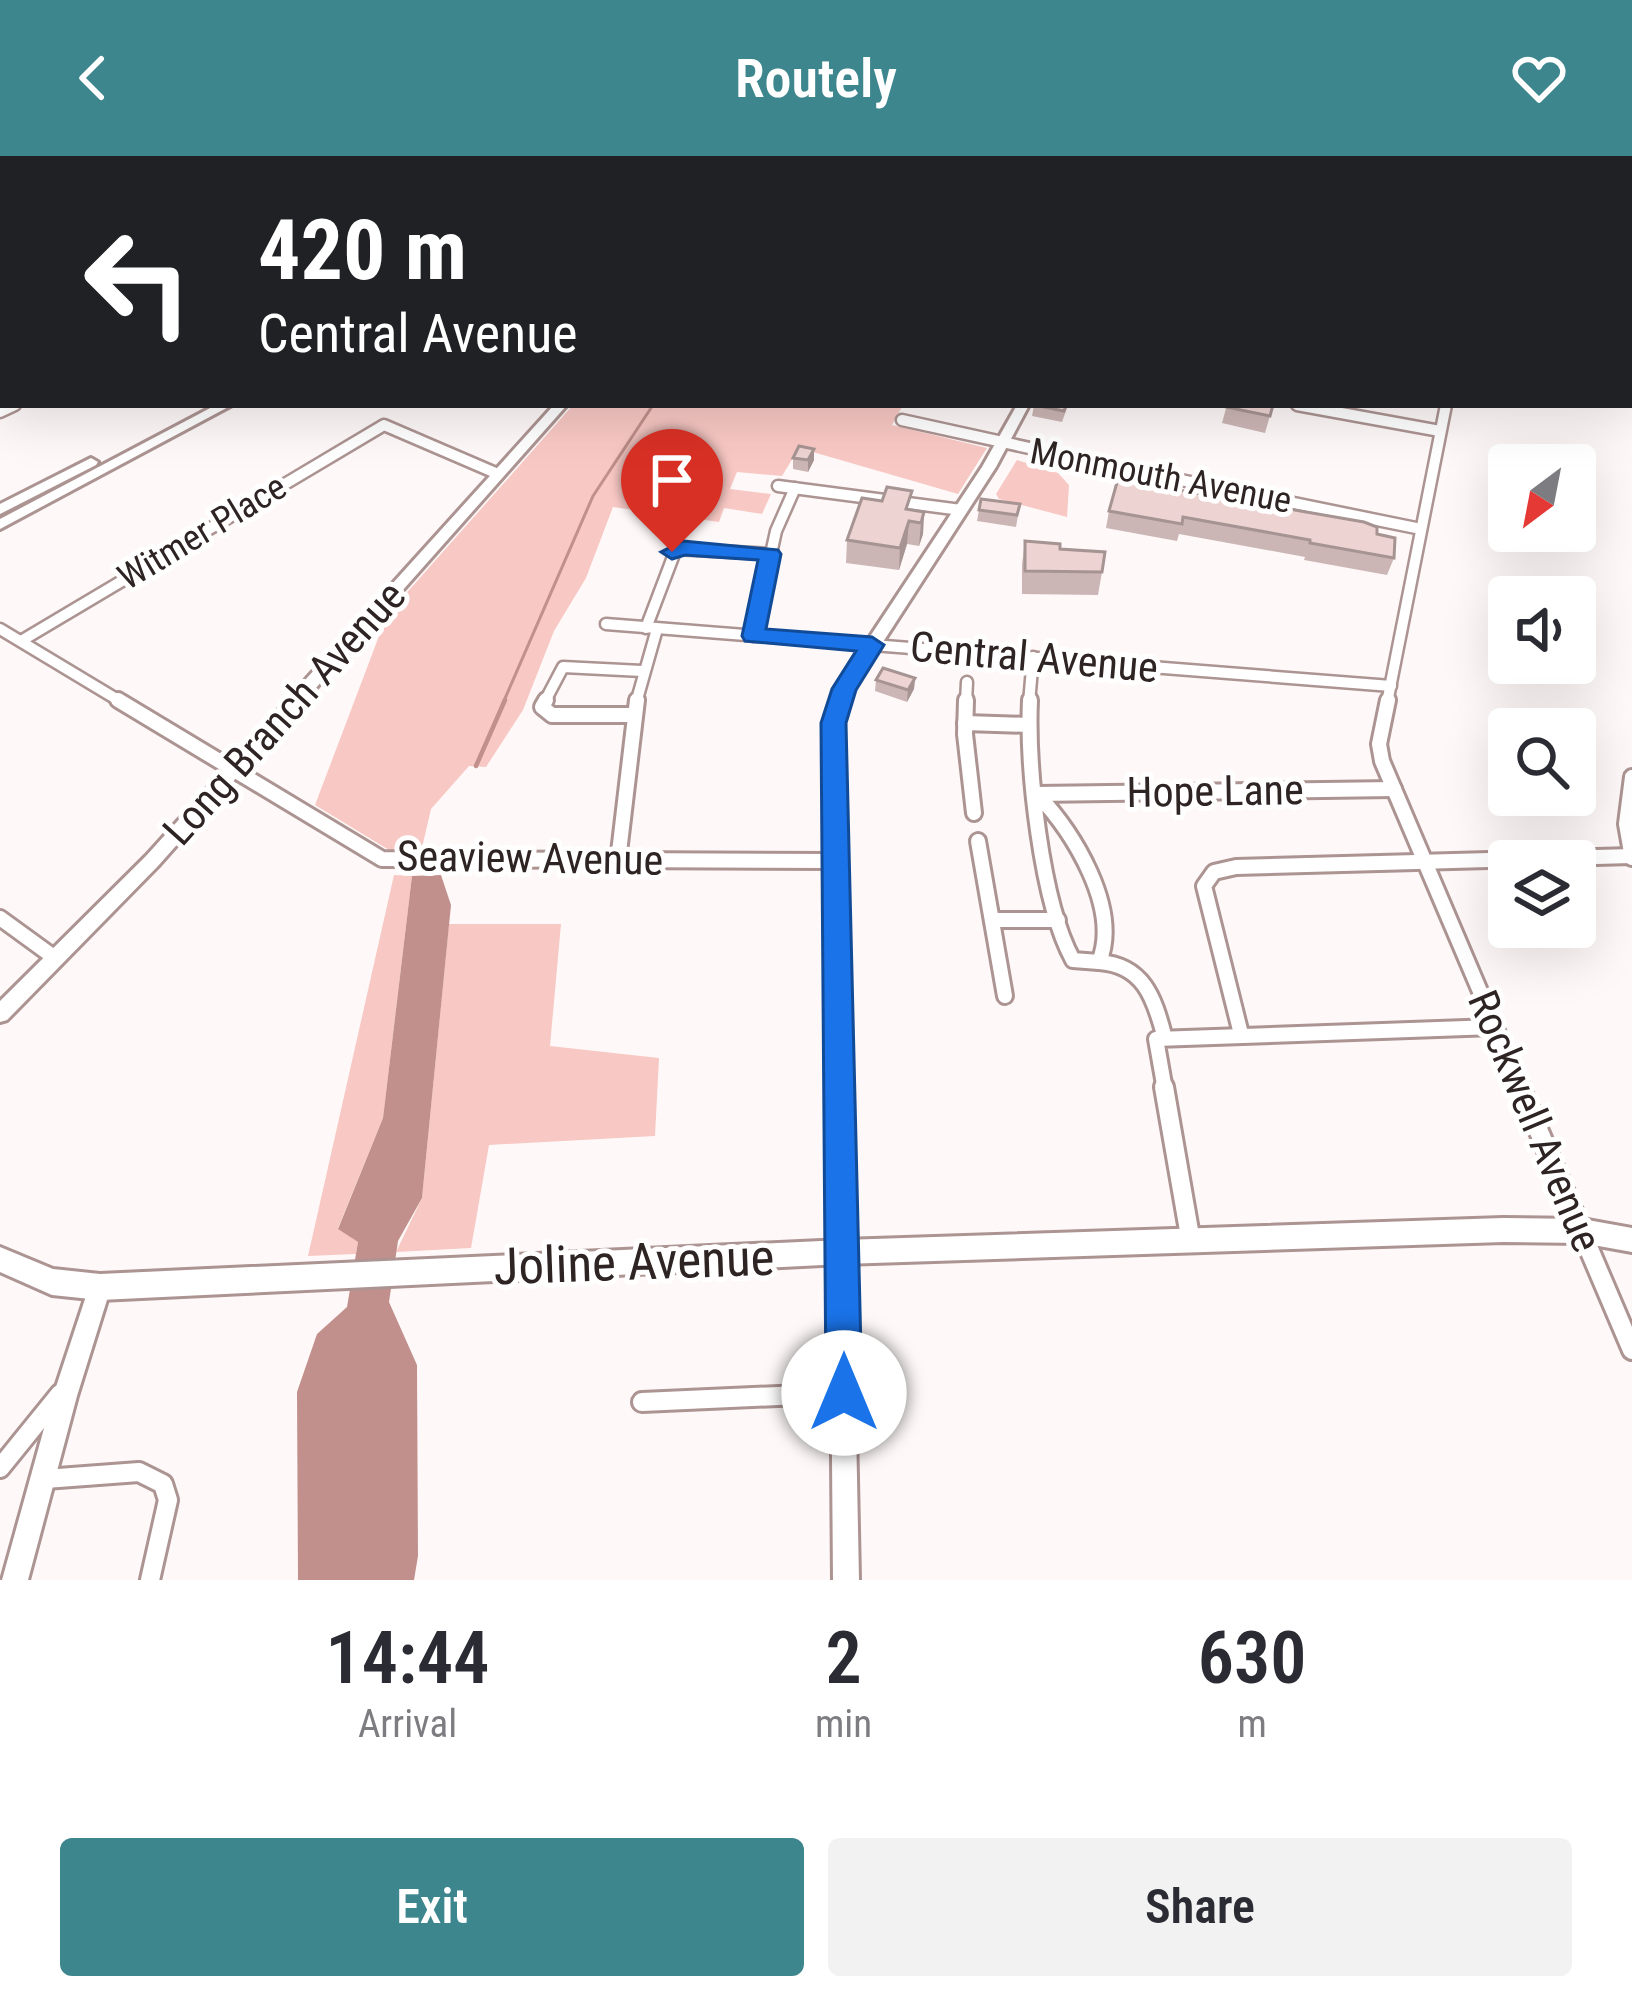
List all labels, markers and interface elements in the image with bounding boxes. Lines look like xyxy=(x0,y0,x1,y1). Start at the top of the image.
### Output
icon: back xyxy=(60,45,126,111)
icon: heart xyxy=(1506,45,1572,111)
text: Routely xyxy=(735,47,897,110)
text: 420 m xyxy=(258,201,467,300)
icon: left xyxy=(60,204,216,360)
text: Central Avenue xyxy=(258,302,578,365)
pin xyxy=(621,429,723,552)
street label: Monmouth Avenue xyxy=(1027,430,1295,522)
north arrow xyxy=(1488,444,1596,552)
map controls xyxy=(1488,444,1596,948)
icon: arrive xyxy=(639,447,705,513)
street label: Witmer Place xyxy=(110,465,294,599)
street label: Long Branch Avenue xyxy=(153,571,415,855)
button: sound xyxy=(1488,576,1596,684)
street label: Central Avenue xyxy=(908,622,1160,692)
button: search xyxy=(1488,708,1596,816)
street label: Hope Lane xyxy=(1126,765,1304,817)
street label: Seaview Avenue xyxy=(396,831,664,885)
button: layers xyxy=(1488,840,1596,948)
street label: Rockwell Avenue xyxy=(1458,983,1612,1259)
street label: Joline Avenue xyxy=(493,1228,775,1296)
position arrow xyxy=(781,1330,907,1456)
text: 14:44 xyxy=(326,1616,489,1701)
text: 2 xyxy=(826,1616,862,1701)
text: 630 xyxy=(1198,1616,1306,1701)
text: Arrival xyxy=(358,1701,457,1747)
text: min xyxy=(815,1701,872,1747)
text: m xyxy=(1237,1701,1267,1747)
button: Exit xyxy=(60,1838,804,1976)
button: Share xyxy=(828,1838,1572,1976)

